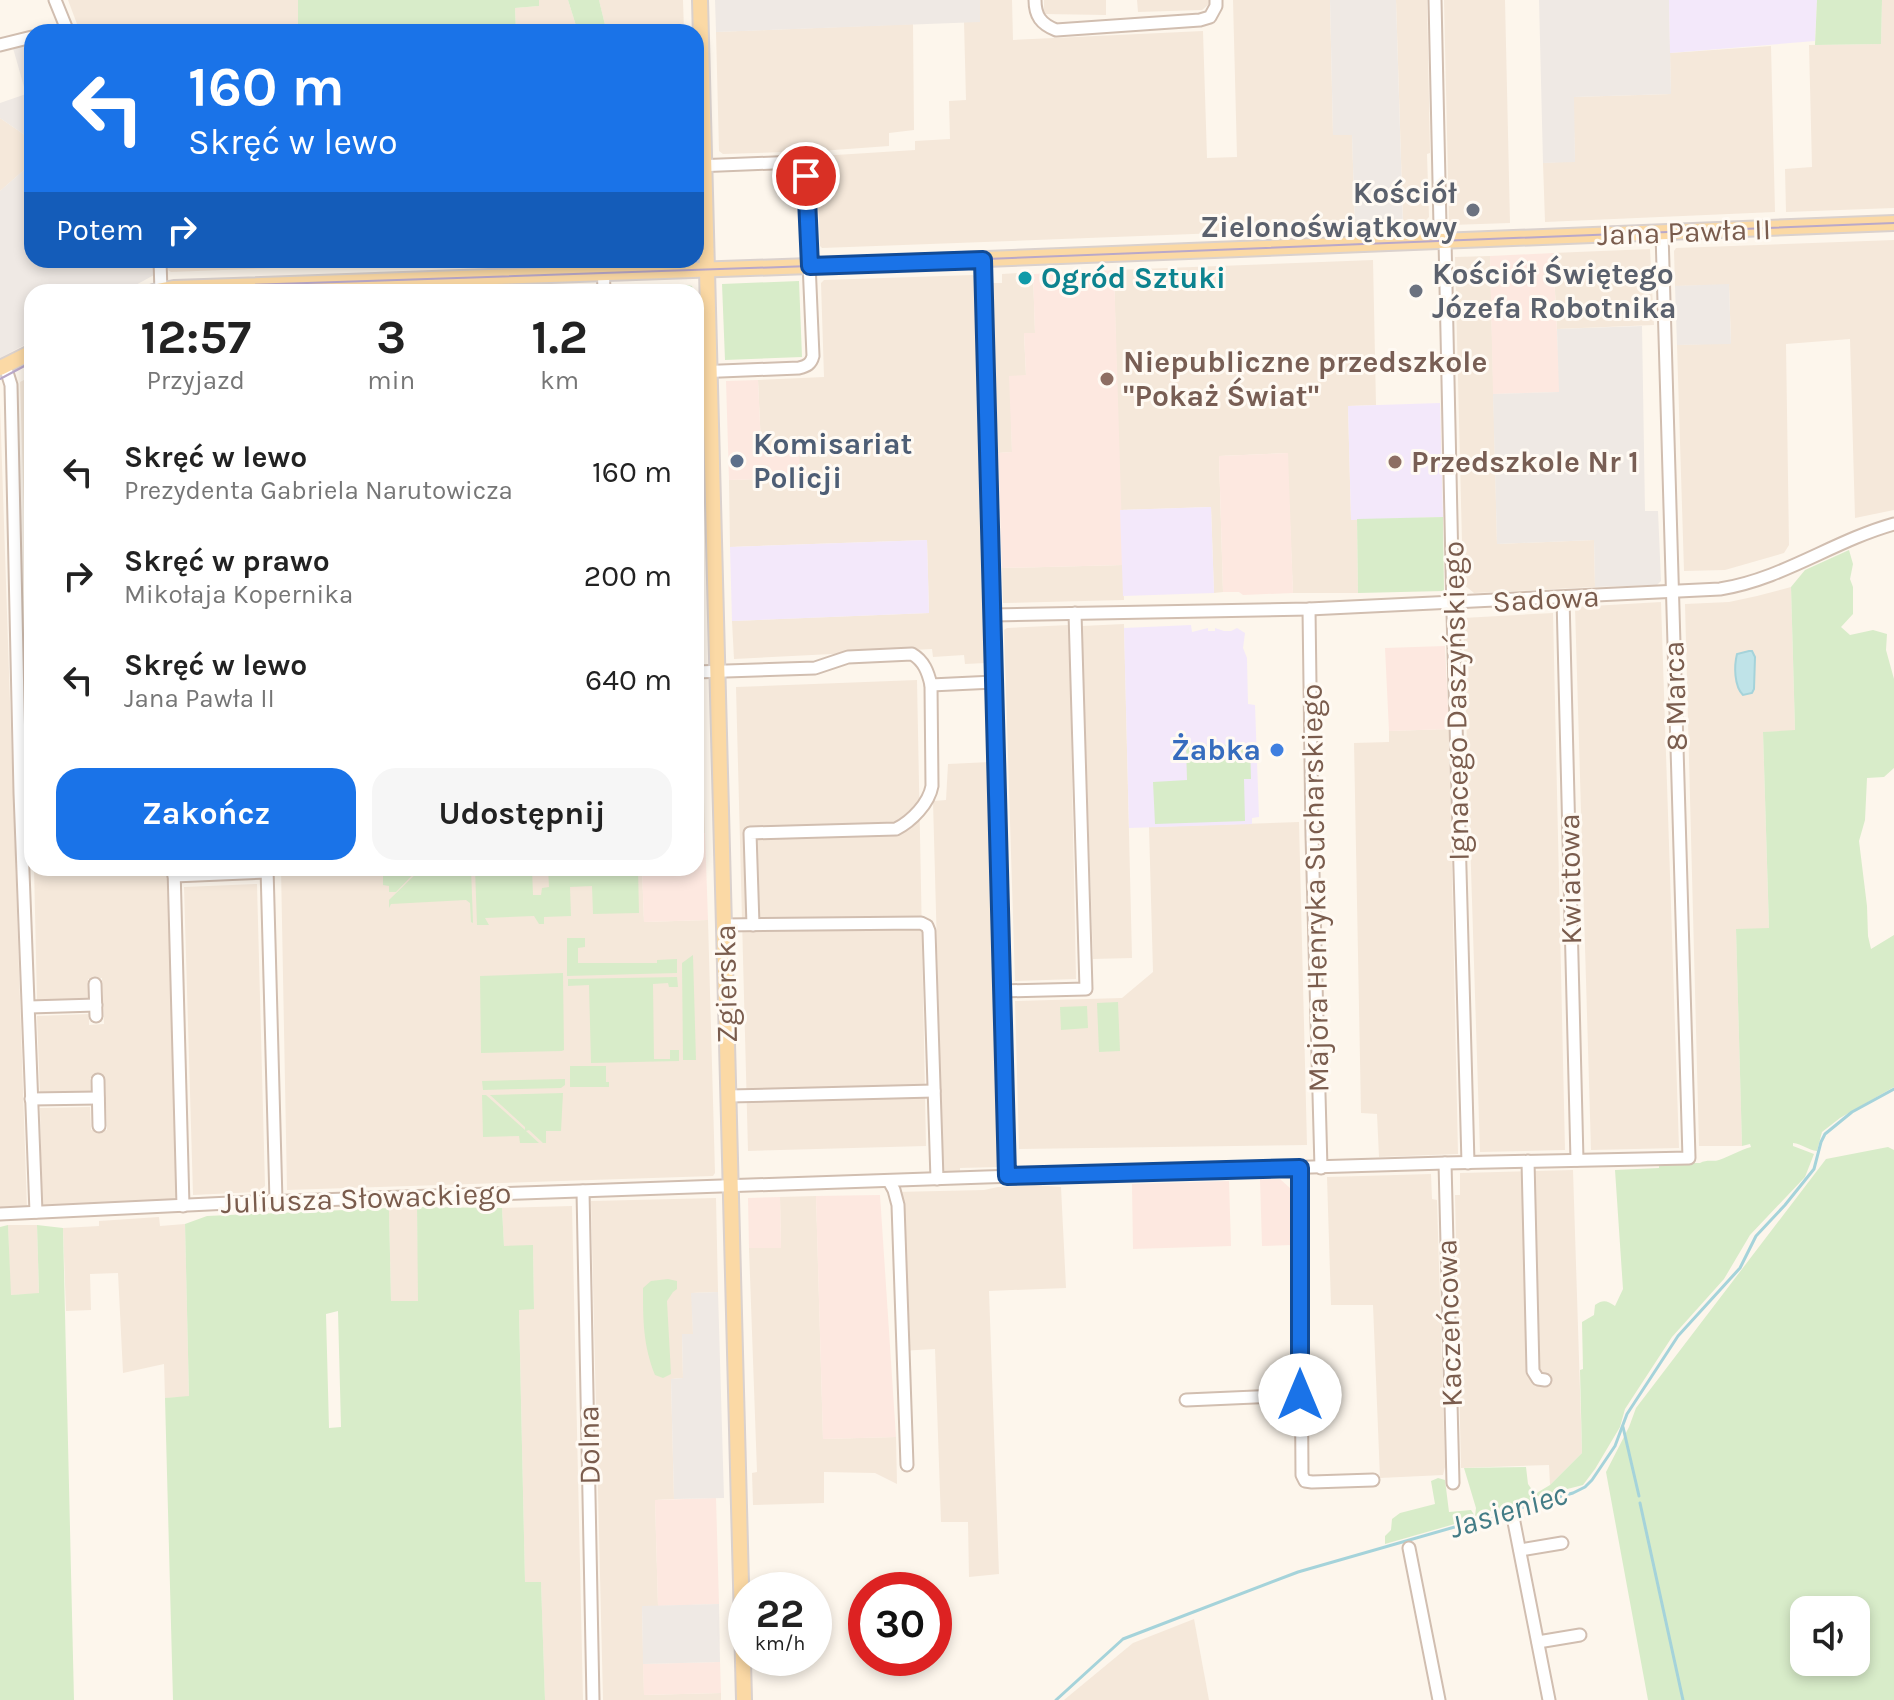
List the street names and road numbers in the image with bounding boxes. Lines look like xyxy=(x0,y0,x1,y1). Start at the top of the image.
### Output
street label: Jana Pawła II xyxy=(1596,211,1772,253)
street label: Ignacego Daszyńskiego xyxy=(1435,541,1477,861)
street label: Sadowa xyxy=(1492,578,1600,620)
street label: 8 Marca xyxy=(1655,640,1695,752)
street label: Majora Henryka Sucharskiego xyxy=(1293,683,1337,1093)
street label: Kwiatowa xyxy=(1551,813,1589,945)
street label: Zgierska xyxy=(707,924,745,1044)
street label: Juliusza Słowackiego xyxy=(220,1175,512,1221)
street label: Kaczeńcowa xyxy=(1428,1238,1470,1408)
street label: Dolna xyxy=(570,1405,608,1485)

